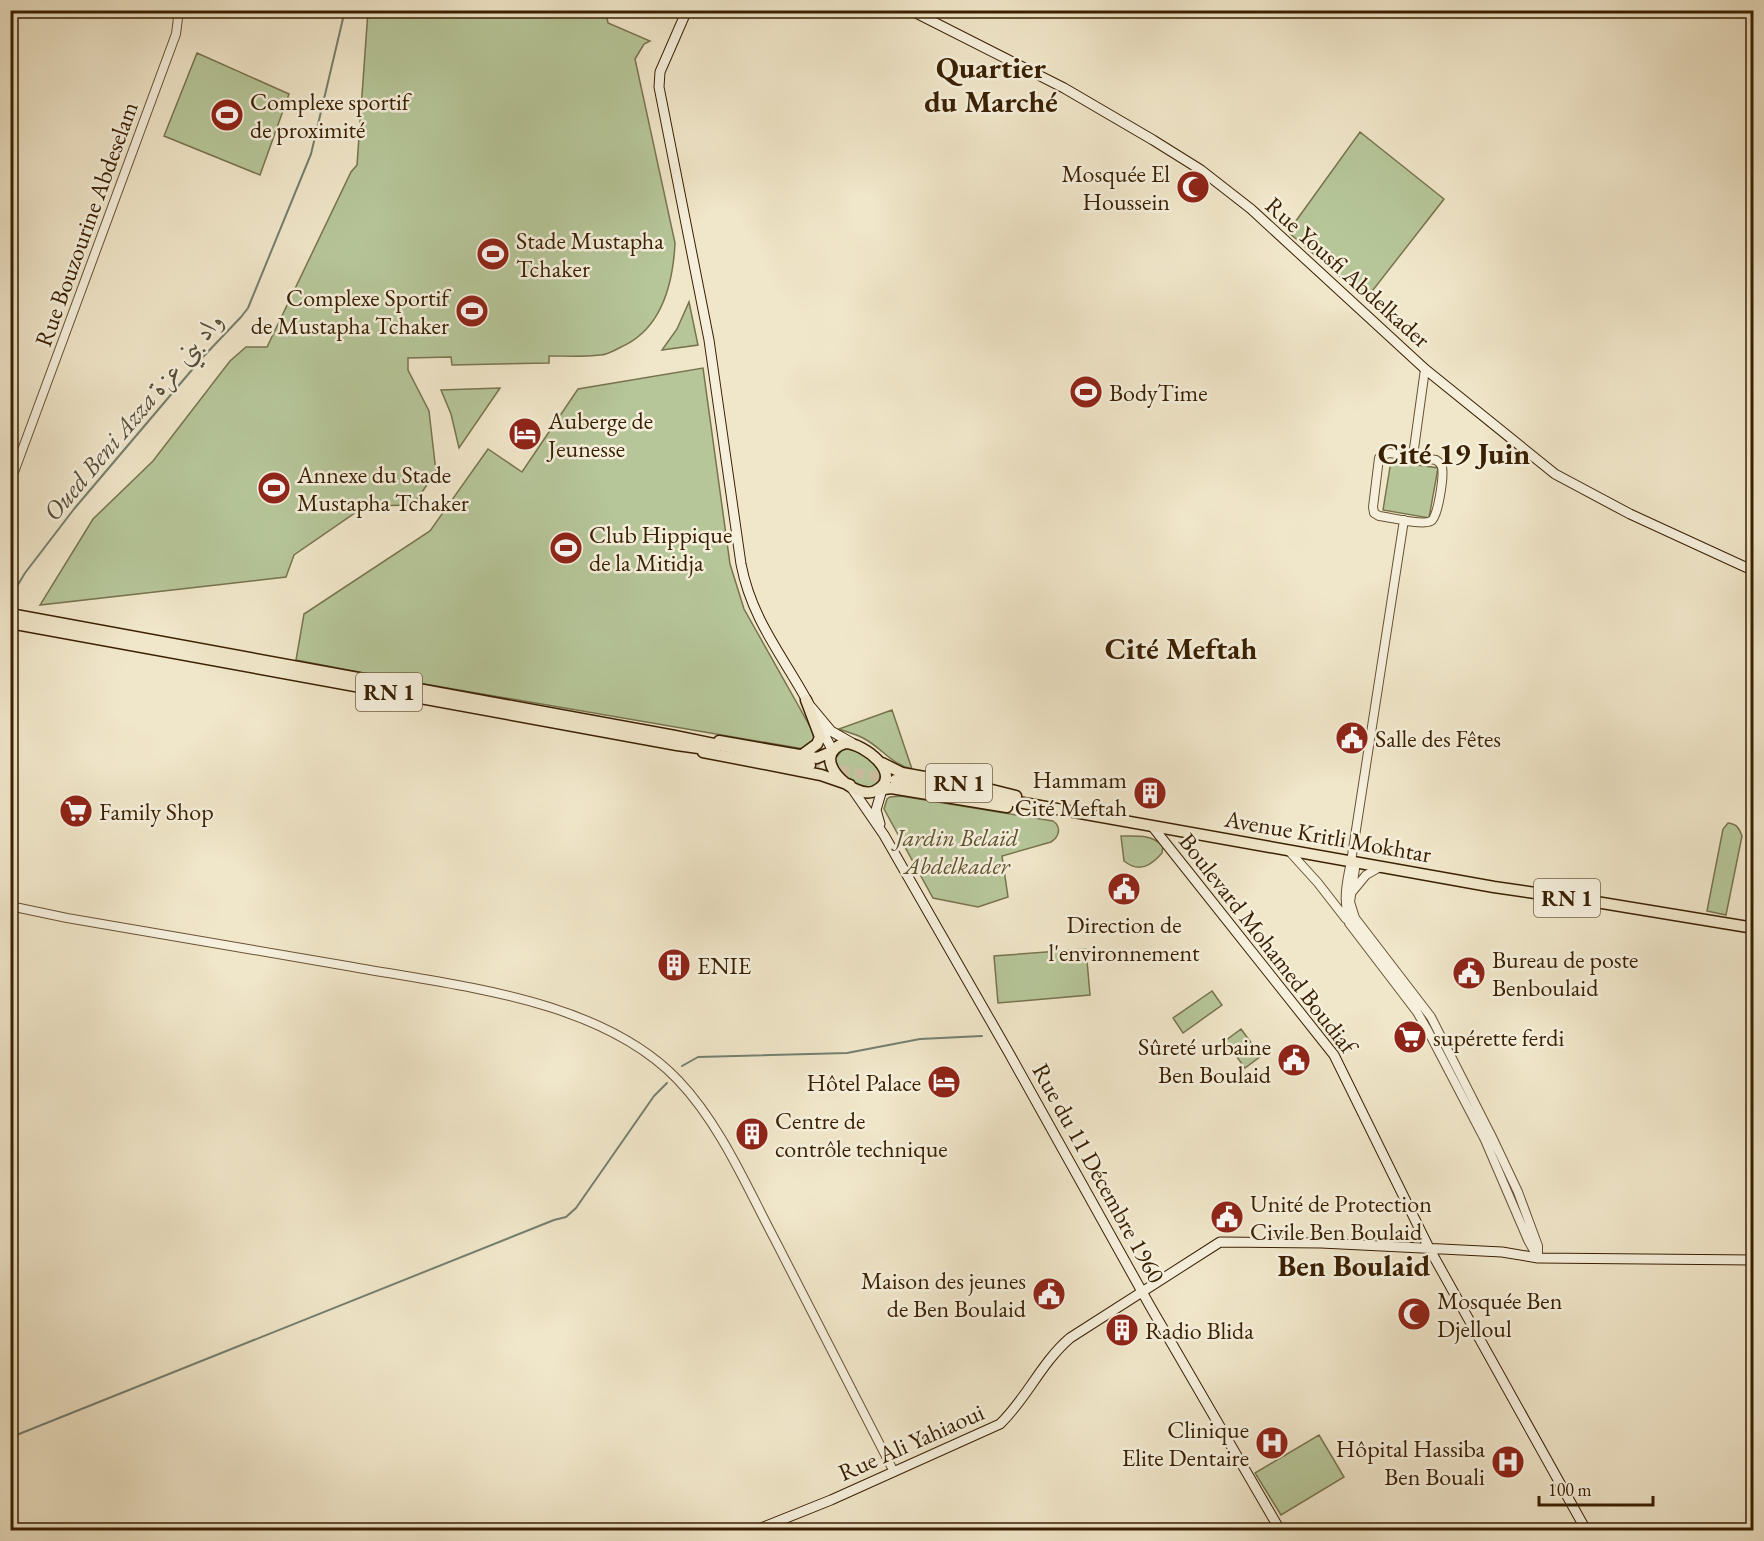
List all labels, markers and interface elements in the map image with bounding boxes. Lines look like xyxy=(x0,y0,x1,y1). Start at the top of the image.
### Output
district label: Quartier du Marché xyxy=(924,48,1058,121)
place label: Complexe sportif de proximité xyxy=(250,86,413,145)
street label: Rue Bouzourine Abdeselam xyxy=(27,97,145,351)
sports icon: Complexe sportif de proximité xyxy=(209,97,245,133)
place label: Mosquée El Houssein xyxy=(1061,158,1170,217)
mosque icon: Mosquée El Houssein xyxy=(1175,169,1211,205)
street label: Rue Yousfi Abdelkader xyxy=(1259,190,1437,354)
place label: Stade Mustapha Tchaker xyxy=(516,225,664,284)
sports icon: Stade Mustapha Tchaker xyxy=(475,236,511,272)
place label: Complexe Sportif de Mustapha Tchaker xyxy=(251,282,452,341)
sports icon: Complexe Sportif de Mustapha Tchaker xyxy=(454,293,490,329)
water label: Oued Beni Azza واد بني عزة xyxy=(35,304,235,532)
sports icon: BodyTime xyxy=(1068,374,1104,410)
place label: BodyTime xyxy=(1109,377,1208,408)
place label: Auberge de Jeunesse xyxy=(546,405,653,464)
hotel icon: Auberge de Jeunesse xyxy=(507,416,543,452)
district label: Cité 19 Juin xyxy=(1378,434,1530,473)
place label: Annexe du Stade Mustapha Tchaker xyxy=(296,459,469,518)
sports icon: Annexe du Stade Mustapha Tchaker xyxy=(256,470,292,506)
place label: Club Hippique de la Mitidja xyxy=(589,519,732,578)
sports icon: Club Hippique de la Mitidja xyxy=(548,530,584,566)
district label: Cité Meftah xyxy=(1105,629,1257,668)
road number: RN 1 xyxy=(356,673,422,711)
public building icon: Salle des Fêtes xyxy=(1334,720,1370,756)
place label: Salle des Fêtes xyxy=(1375,723,1501,754)
road number: RN 1 xyxy=(926,764,992,802)
place label: Hammam Cité Meftah xyxy=(1015,764,1127,823)
building icon: Hammam Cité Meftah xyxy=(1132,775,1168,811)
supermarket icon: Family Shop xyxy=(58,793,94,829)
place label: Family Shop xyxy=(99,796,214,827)
street label: Avenue Kritli Mokhtar xyxy=(1221,802,1434,869)
park label: Jardin Belaïd Abdelkader xyxy=(891,822,1019,881)
street label: Boulevard Mohamed Boudiaf xyxy=(1172,826,1366,1062)
public building icon: Direction de l'environnement xyxy=(1106,871,1142,907)
road number: RN 1 xyxy=(1534,879,1600,917)
place label: Direction de l'environnement xyxy=(1048,909,1200,968)
place label: Bureau de poste Benboulaid xyxy=(1492,944,1638,1003)
building icon: ENIE xyxy=(656,947,692,983)
place label: ENIE xyxy=(697,950,751,981)
public building icon: Bureau de poste Benboulaid xyxy=(1451,955,1487,991)
supermarket icon: supérette ferdi xyxy=(1392,1019,1428,1055)
place label: supérette ferdi xyxy=(1433,1022,1564,1053)
place label: Sûreté urbaine Ben Boulaid xyxy=(1138,1031,1272,1090)
public building icon: Sûreté urbaine Ben Boulaid xyxy=(1276,1042,1312,1078)
street label: Rue du 11 Décembre 1960 xyxy=(1026,1058,1172,1288)
hotel icon: Hôtel Palace xyxy=(926,1064,962,1100)
place label: Hôtel Palace xyxy=(807,1067,921,1098)
place label: Centre de contrôle technique xyxy=(775,1105,948,1164)
building icon: Centre de contrôle technique xyxy=(734,1116,770,1152)
place label: Unité de Protection Civile Ben Boulaid xyxy=(1250,1188,1432,1247)
public building icon: Unité de Protection Civile Ben Boulaid xyxy=(1209,1199,1245,1235)
district label: Ben Boulaid xyxy=(1278,1246,1431,1285)
place label: Maison des jeunes de Ben Boulaid xyxy=(861,1265,1027,1324)
public building icon: Maison des jeunes de Ben Boulaid xyxy=(1031,1276,1067,1312)
place label: Mosquée Ben Djelloul xyxy=(1437,1285,1563,1344)
mosque icon: Mosquée Ben Djelloul xyxy=(1396,1296,1432,1332)
building icon: Radio Blida xyxy=(1104,1312,1140,1348)
place label: Radio Blida xyxy=(1145,1315,1254,1346)
street label: Rue Ali Yahiaoui xyxy=(833,1396,989,1488)
place label: Clinique Elite Dentaire xyxy=(1122,1414,1249,1473)
hospital icon: Clinique Elite Dentaire xyxy=(1254,1425,1290,1461)
place label: Hôpital Hassiba Ben Bouali xyxy=(1336,1433,1485,1492)
hospital icon: Hôpital Hassiba Ben Bouali xyxy=(1490,1444,1526,1480)
scale bar xyxy=(1539,1469,1653,1507)
text: 100 m xyxy=(1548,1478,1592,1501)

